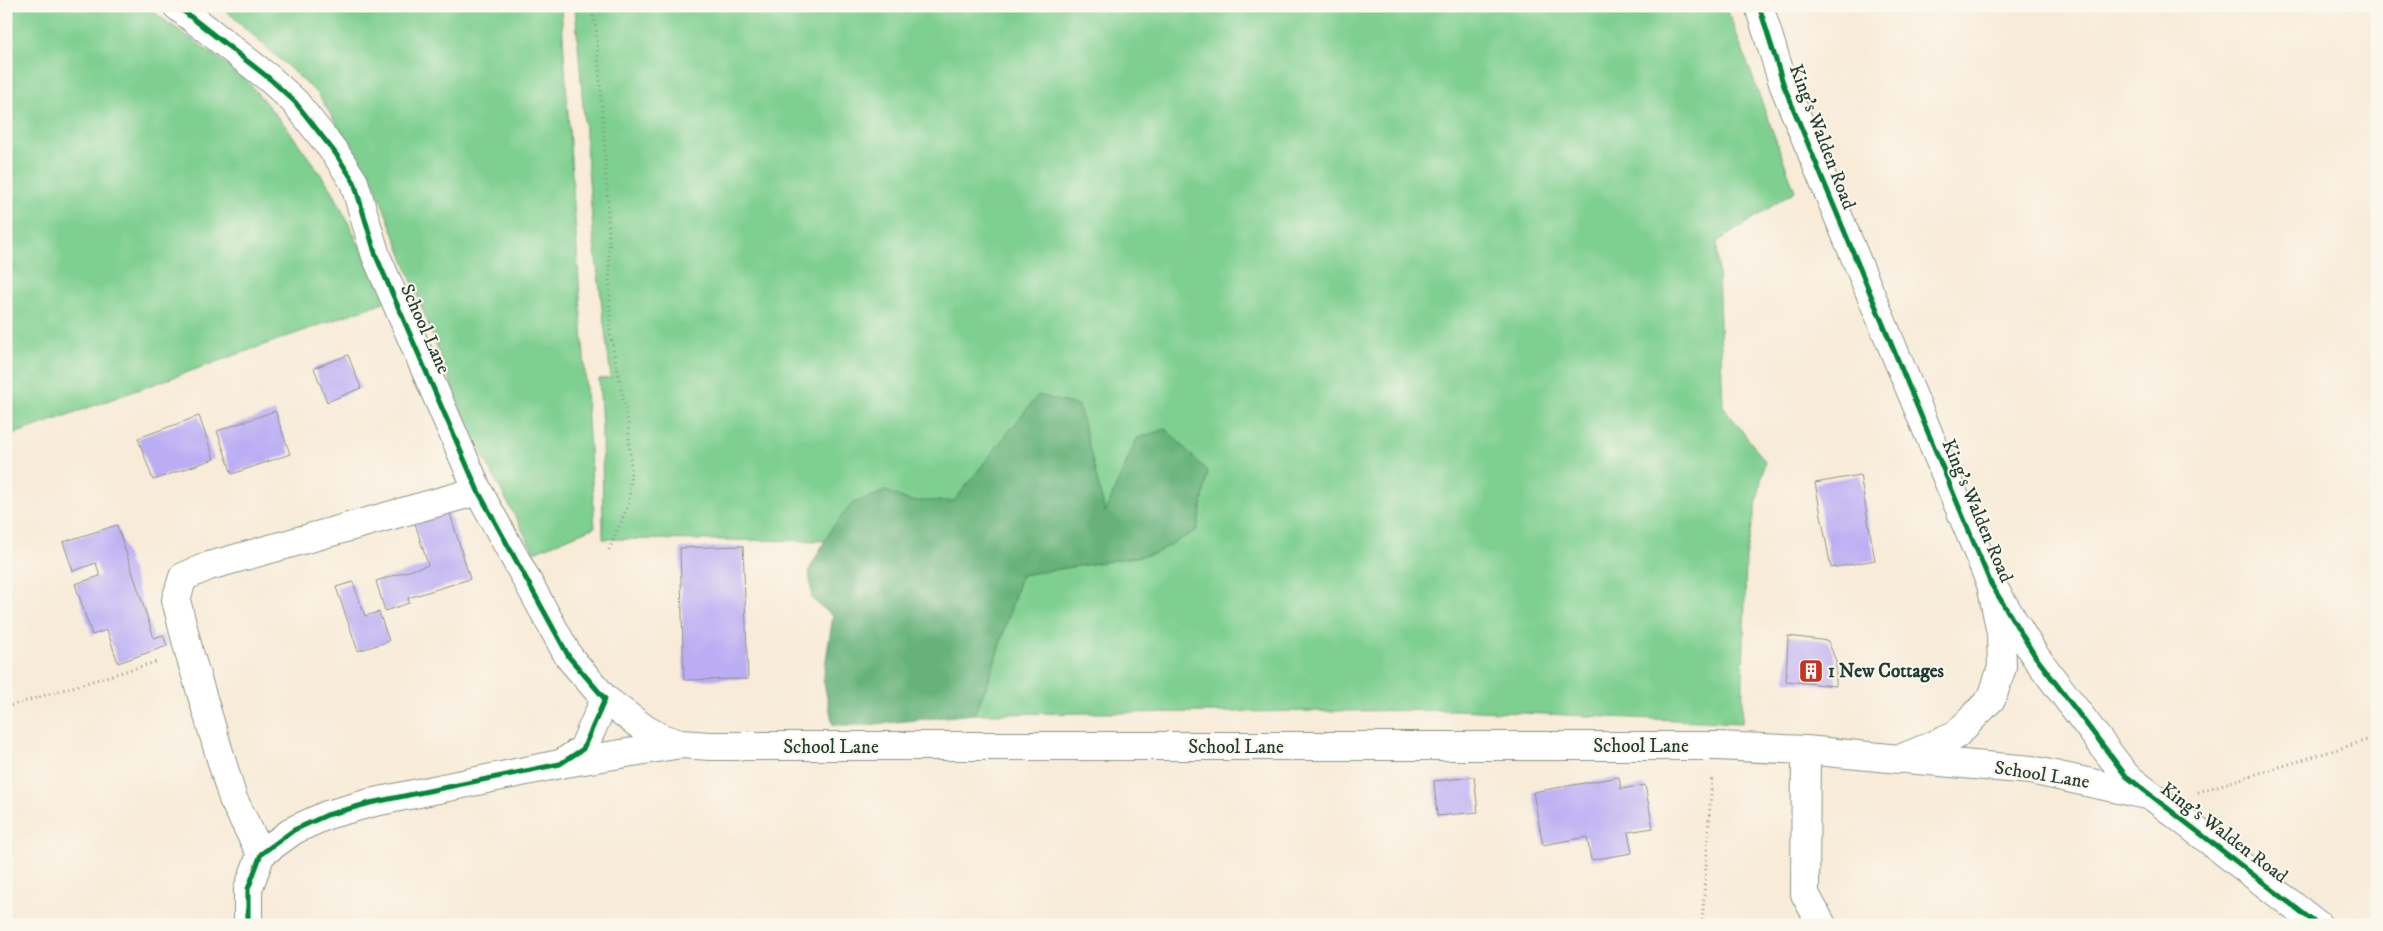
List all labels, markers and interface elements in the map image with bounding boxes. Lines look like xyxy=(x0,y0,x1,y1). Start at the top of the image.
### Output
street label: King's Walden Road xyxy=(1784,61,1860,213)
street label: School Lane xyxy=(395,281,455,378)
street label: King's Walden Road xyxy=(1936,436,2018,587)
building icon: 1 New Cottages xyxy=(1798,658,1824,684)
place label: 1 New Cottages xyxy=(1828,660,1945,683)
street label: School Lane xyxy=(1593,735,1689,758)
street label: School Lane xyxy=(783,736,879,759)
street label: School Lane xyxy=(1188,736,1284,759)
street label: School Lane xyxy=(1993,756,2091,794)
street label: King's Walden Road xyxy=(2156,778,2293,889)

